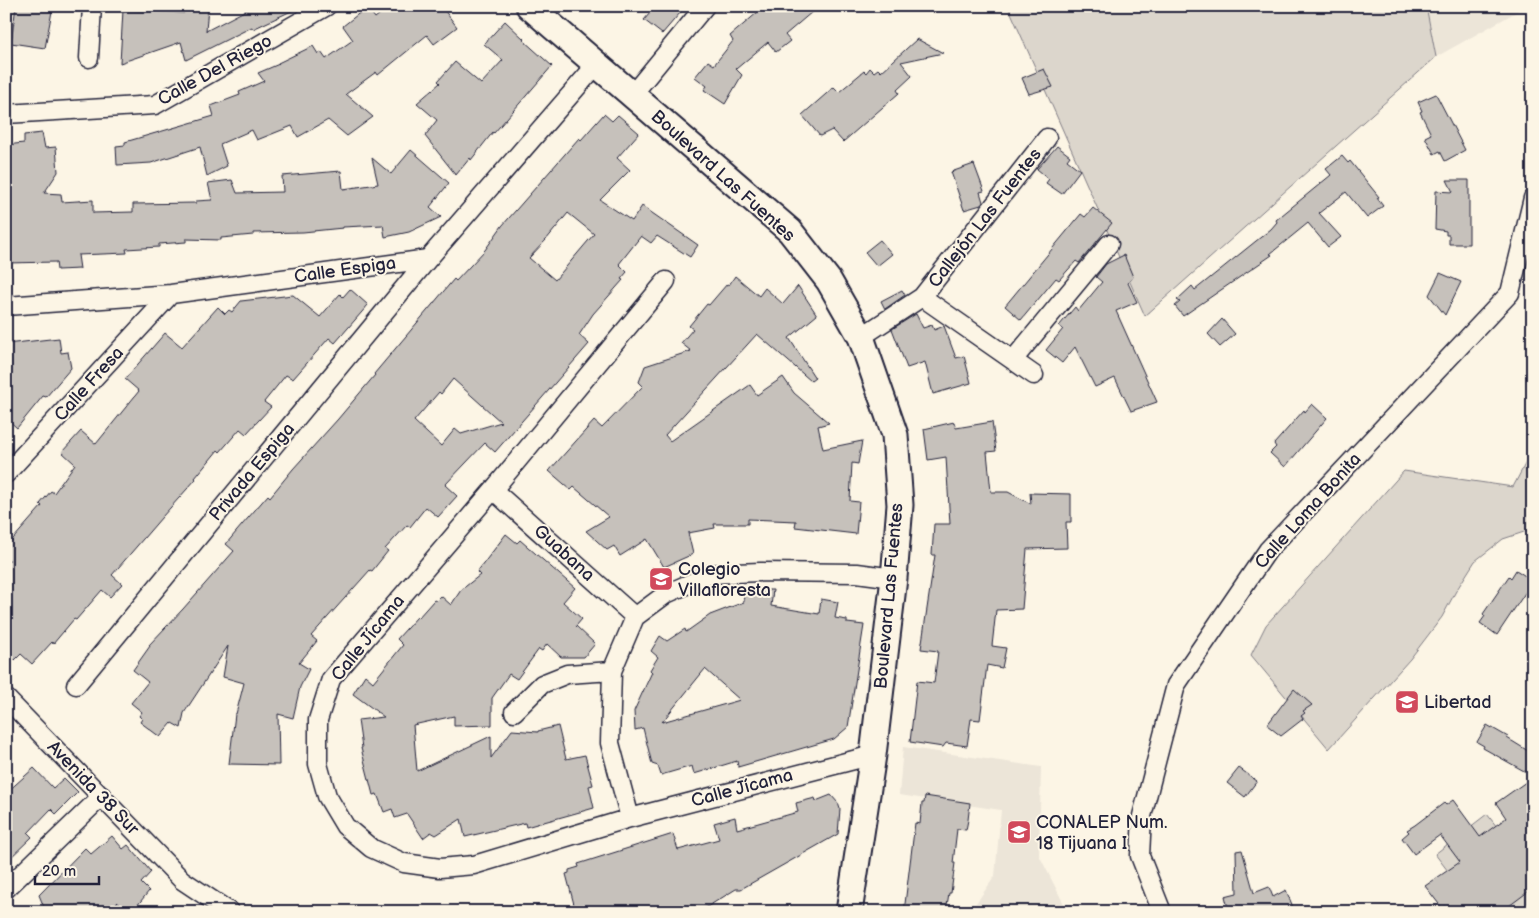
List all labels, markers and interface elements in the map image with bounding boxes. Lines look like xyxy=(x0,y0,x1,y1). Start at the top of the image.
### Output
street label: Calle Del Riego xyxy=(154,30,276,110)
street label: Boulevard Las Fuentes xyxy=(647,106,799,246)
street label: Callejón Las Fuentes xyxy=(924,144,1046,292)
street label: Calle Espiga xyxy=(293,252,397,288)
street label: Calle Fresa xyxy=(50,342,128,426)
street label: Privada Espiga xyxy=(205,419,299,525)
street label: Calle Loma Bonita xyxy=(1251,449,1365,573)
street label: Boulevard Las Fuentes xyxy=(870,502,908,690)
street label: Guabana xyxy=(529,520,599,586)
place label: Colegio Villafloresta xyxy=(678,559,771,601)
school or university icon: Colegio Villafloresta xyxy=(648,566,674,592)
street label: Calle Jícama xyxy=(327,591,409,685)
school or university icon: Libertad xyxy=(1394,689,1420,715)
place label: Libertad xyxy=(1424,692,1492,713)
street label: Avenida 38 Sur xyxy=(43,737,144,840)
street label: Calle Jícama xyxy=(689,764,795,812)
place label: CONALEP Num. 18 Tijuana I xyxy=(1036,812,1167,854)
school or university icon: CONALEP Num. 18 Tijuana I xyxy=(1006,819,1032,845)
scale bar xyxy=(35,853,99,885)
text: 20 m xyxy=(42,862,76,881)

